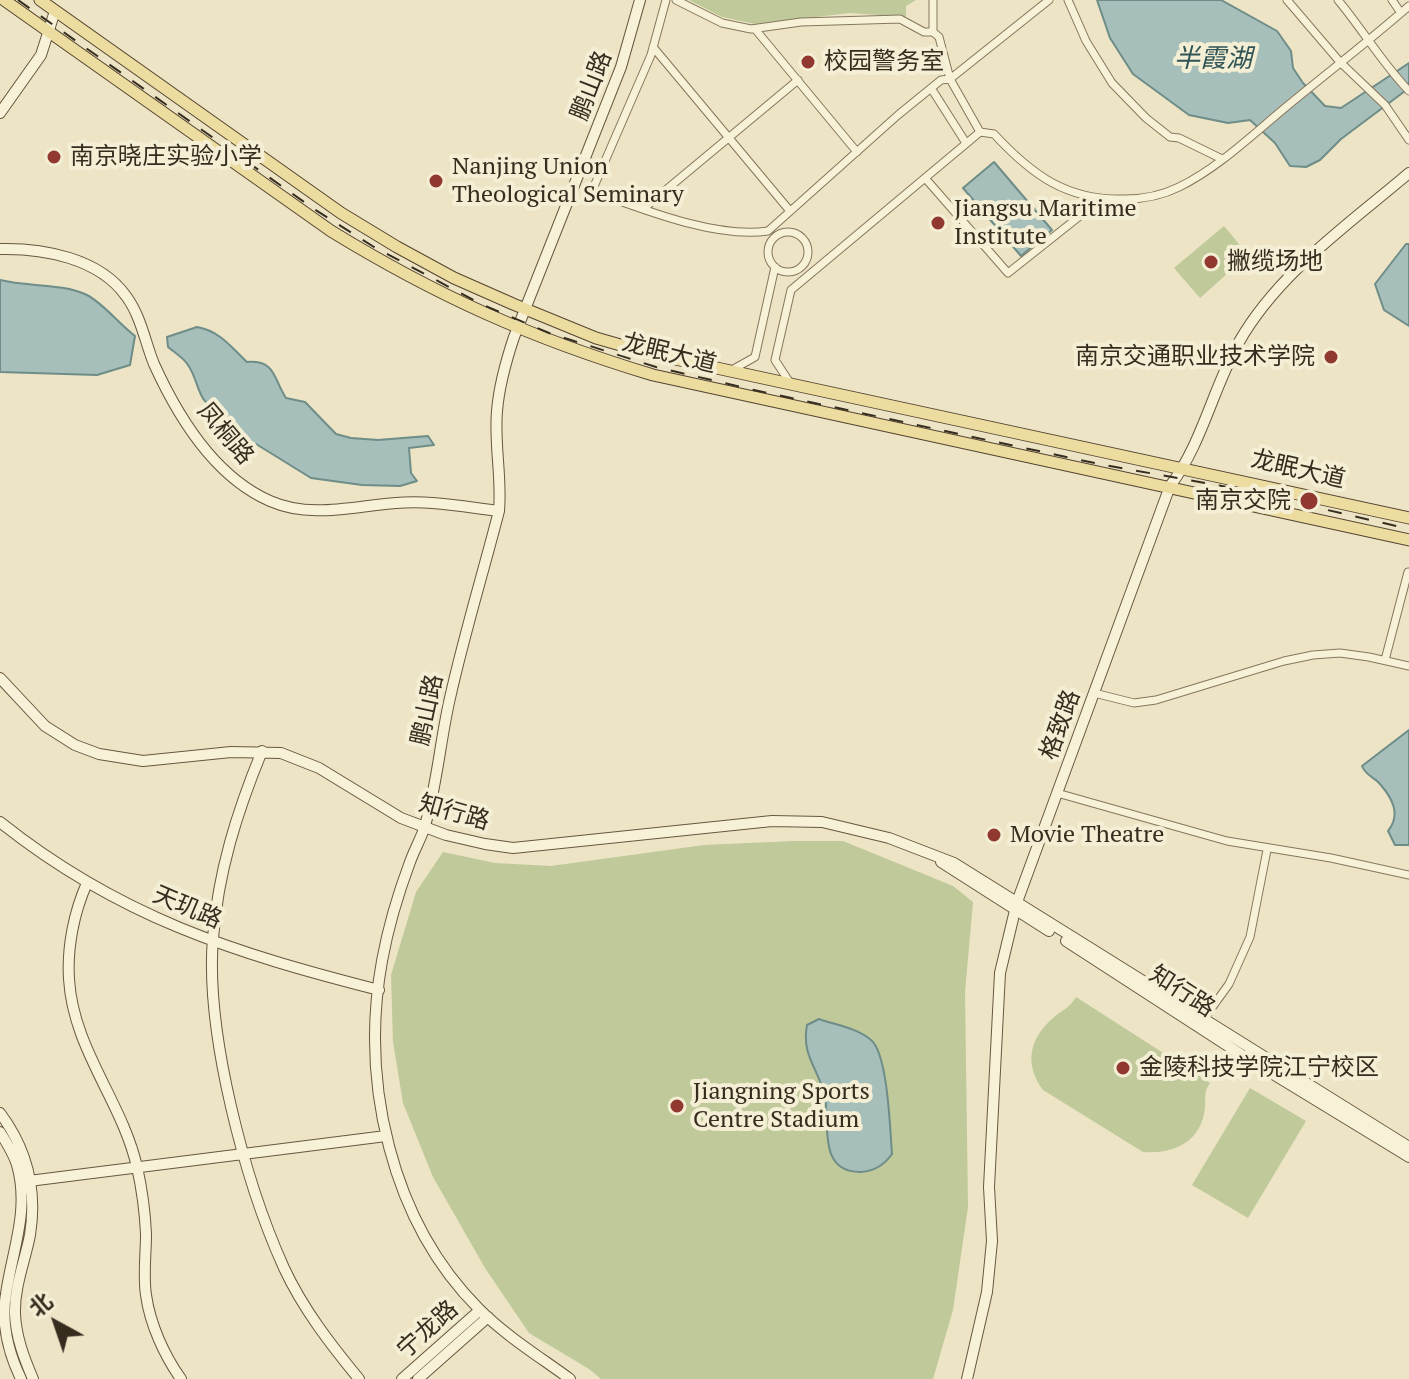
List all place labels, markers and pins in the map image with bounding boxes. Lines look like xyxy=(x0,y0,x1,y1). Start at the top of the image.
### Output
place label: 校园警务室 xyxy=(824,48,944,76)
marker: 校园警务室 xyxy=(799,53,817,71)
place label: 南京晓庄实验小学 xyxy=(70,143,262,171)
marker: 南京晓庄实验小学 xyxy=(45,148,63,166)
place label: Nanjing Union Theological Seminary xyxy=(452,153,684,209)
marker: Nanjing Union Theological Seminary xyxy=(427,172,445,190)
place label: Jiangsu Maritime Institute xyxy=(954,195,1137,251)
marker: Jiangsu Maritime Institute xyxy=(929,214,947,232)
place label: 撇缆场地 xyxy=(1227,248,1323,276)
marker: 撇缆场地 xyxy=(1202,253,1220,271)
place label: 南京交通职业技术学院 xyxy=(1075,343,1315,371)
marker: 南京交通职业技术学院 xyxy=(1322,348,1340,366)
place label: 南京交院 xyxy=(1195,487,1291,515)
marker: 南京交院 xyxy=(1298,490,1320,512)
place label: Movie Theatre xyxy=(1010,821,1164,849)
marker: Movie Theatre xyxy=(985,826,1003,844)
place label: 金陵科技学院江宁校区 xyxy=(1139,1054,1379,1082)
marker: 金陵科技学院江宁校区 xyxy=(1114,1059,1132,1077)
place label: Jiangning Sports Centre Stadium xyxy=(693,1078,870,1134)
marker: Jiangning Sports Centre Stadium xyxy=(668,1097,686,1115)

